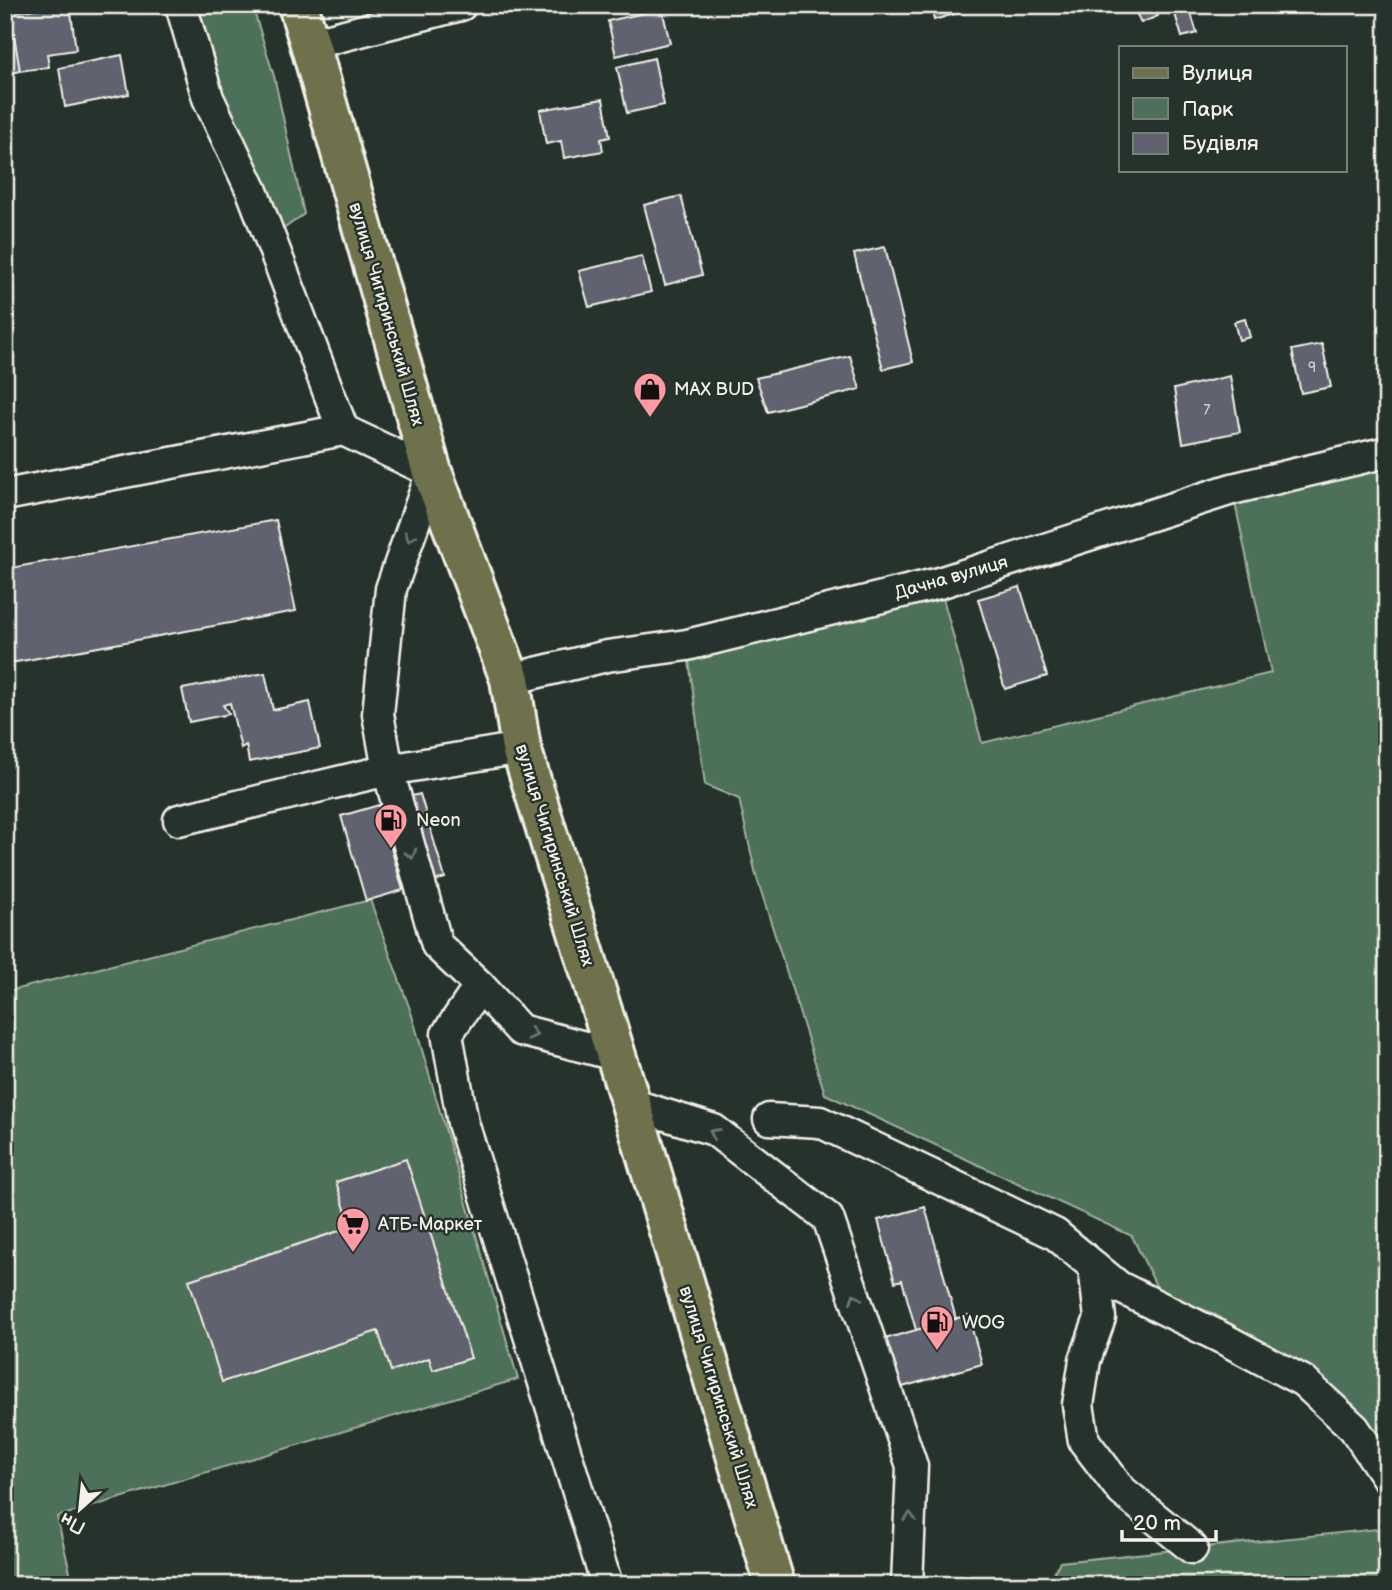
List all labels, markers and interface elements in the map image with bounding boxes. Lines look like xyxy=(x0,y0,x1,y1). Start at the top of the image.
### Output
legend xyxy=(1119,46,1346,172)
text: Вулиця xyxy=(1182,61,1253,86)
text: Парк xyxy=(1182,97,1233,122)
text: Будівля xyxy=(1182,131,1259,156)
street label: вулиця Чигиринський Шлях xyxy=(345,200,428,428)
house number: 9 xyxy=(1308,359,1316,376)
shop icon: MAX BUD xyxy=(631,370,669,419)
place label: MAX BUD xyxy=(674,379,754,400)
house number: 7 xyxy=(1204,402,1211,419)
one-way arrow xyxy=(404,530,418,542)
street label: Дачна вулиця xyxy=(892,551,1010,604)
street label: вулиця Чигиринський Шлях xyxy=(511,742,598,969)
fuel station icon: Neon xyxy=(372,801,410,850)
place label: Neon xyxy=(416,810,461,831)
one-way arrow xyxy=(403,848,418,860)
one-way arrow xyxy=(527,1026,539,1040)
one-way arrow xyxy=(709,1127,722,1141)
supermarket icon: АТБ-Маркет xyxy=(334,1205,372,1254)
place label: АТБ-Маркет xyxy=(377,1214,483,1235)
street label: вулиця Чигиринський Шлях xyxy=(675,1284,762,1511)
one-way arrow xyxy=(849,1293,863,1305)
fuel station icon: WOG xyxy=(918,1303,956,1352)
place label: WOG xyxy=(962,1312,1005,1333)
north arrow xyxy=(46,1474,116,1544)
scale bar xyxy=(1122,1499,1217,1543)
text: Пн xyxy=(56,1507,89,1539)
one-way arrow xyxy=(902,1511,917,1522)
text: 20 m xyxy=(1133,1511,1181,1536)

